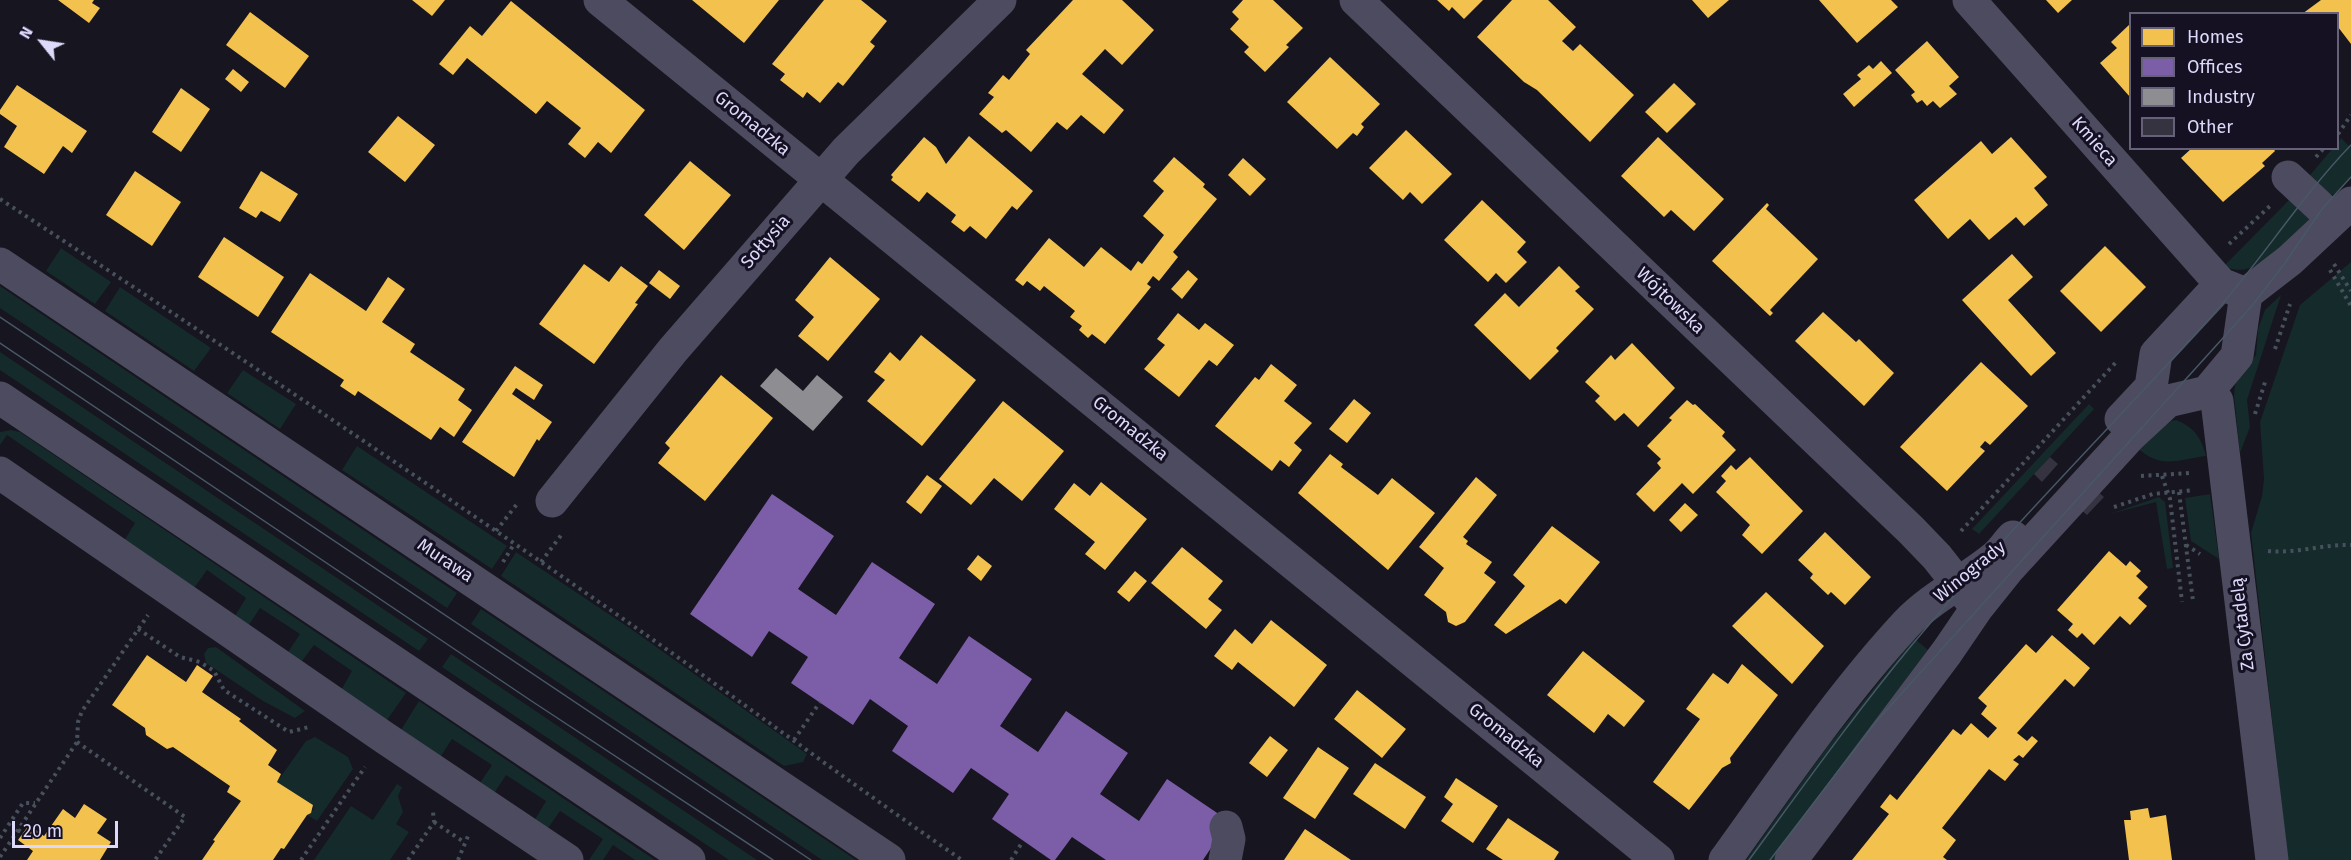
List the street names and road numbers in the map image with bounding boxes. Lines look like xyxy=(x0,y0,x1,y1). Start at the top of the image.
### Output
street label: Gromadzka xyxy=(710,87,794,161)
street label: Kmieca xyxy=(2066,113,2122,171)
street label: Sołtysia xyxy=(737,211,795,273)
street label: Wójtowska xyxy=(1631,263,1709,339)
street label: Gromadzka xyxy=(1088,392,1172,466)
street label: Murawa xyxy=(413,534,477,588)
street label: Winogrady xyxy=(1930,537,2010,607)
street label: Za Cytadelą xyxy=(2227,576,2259,672)
street label: Gromadzka xyxy=(1464,699,1548,773)

